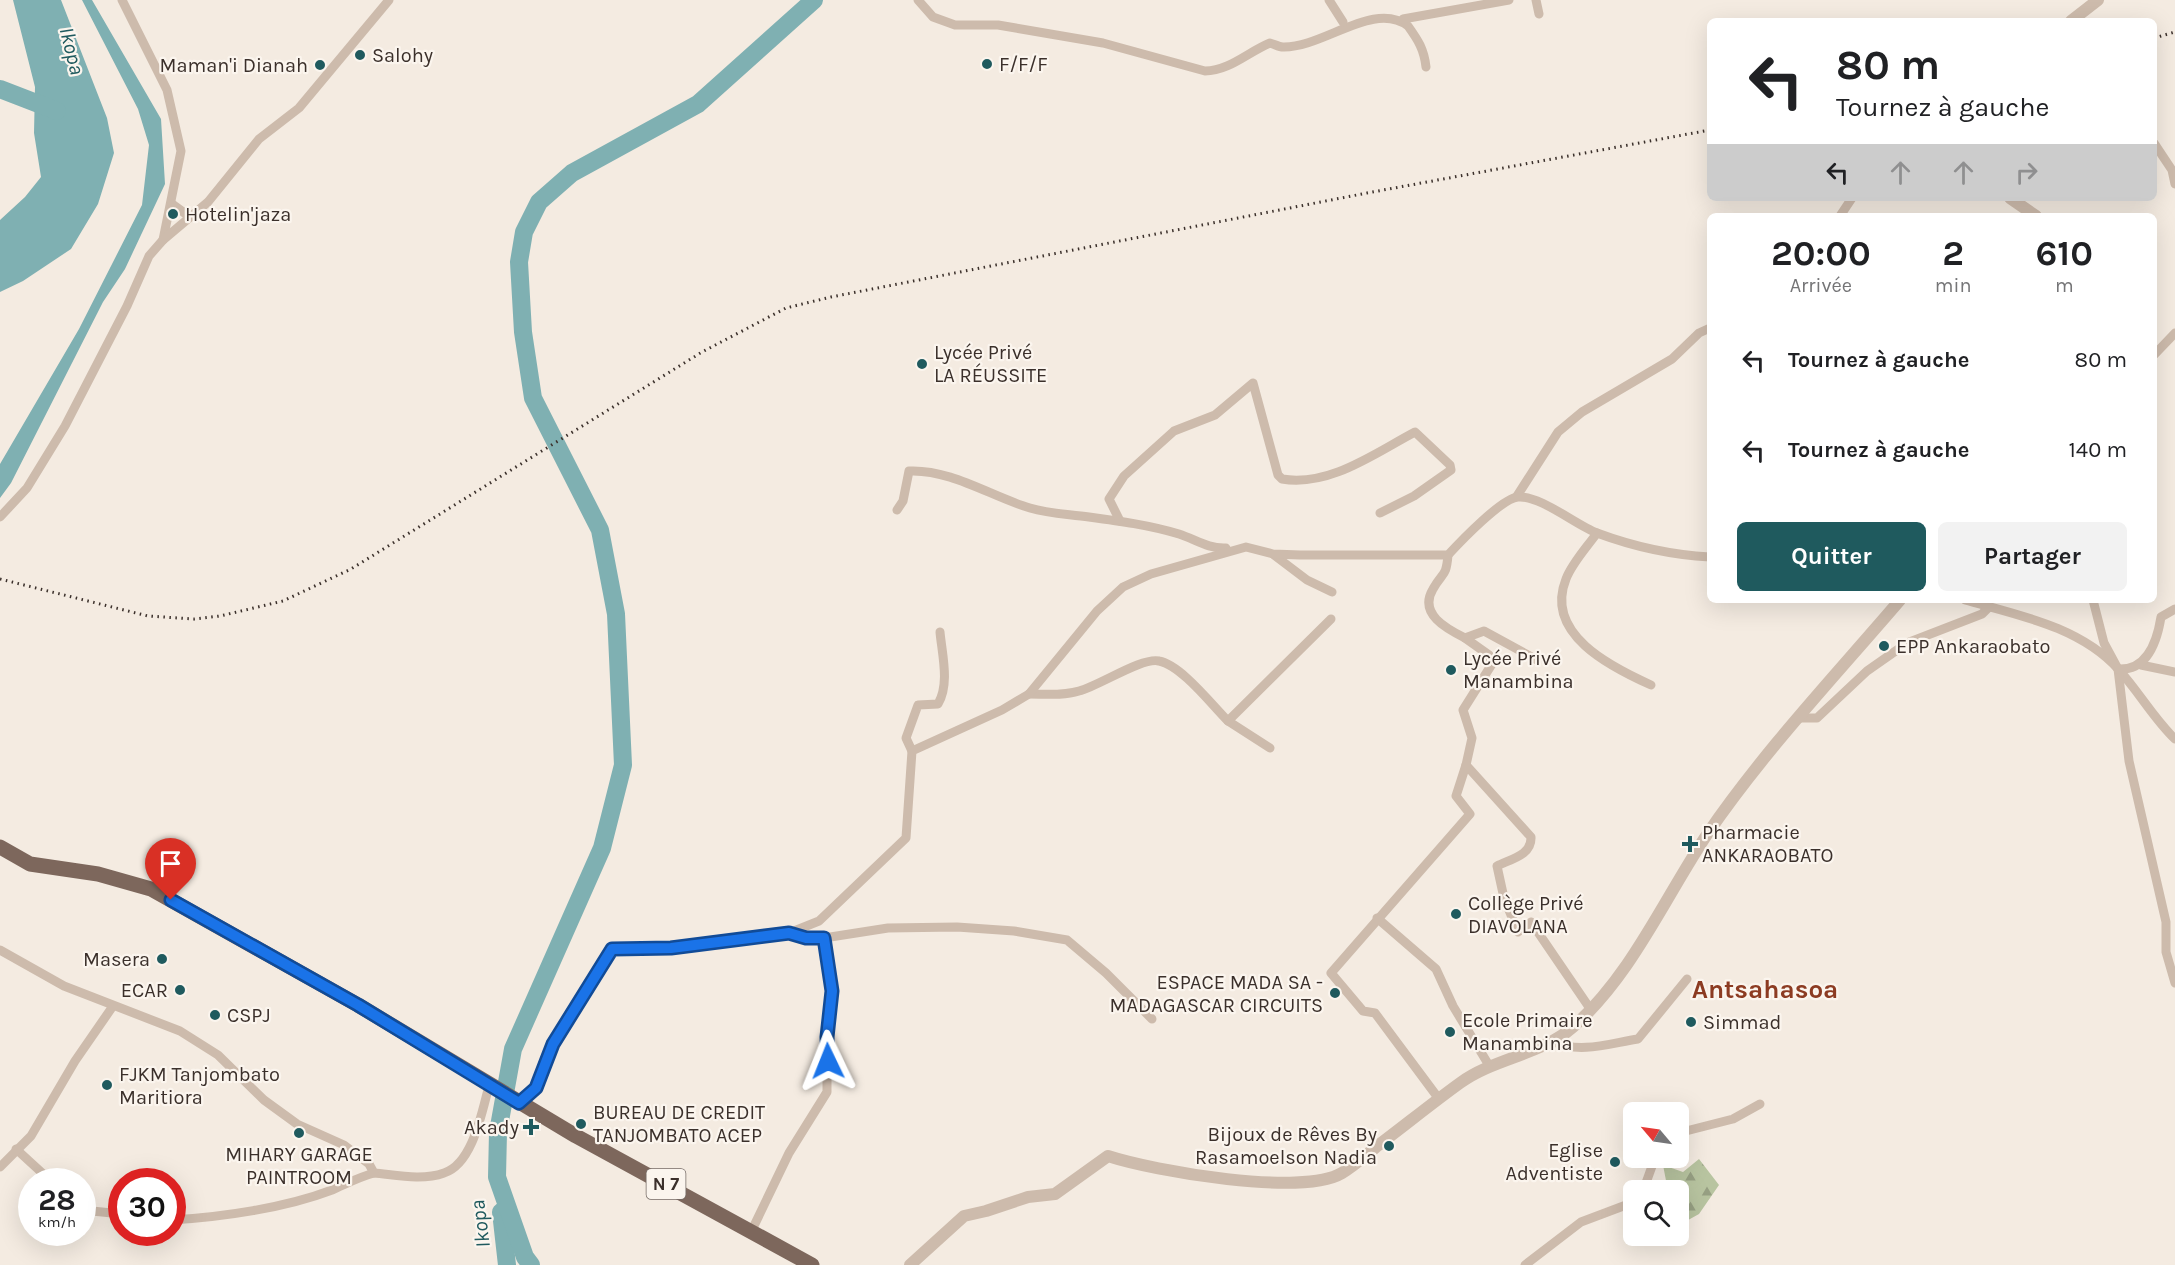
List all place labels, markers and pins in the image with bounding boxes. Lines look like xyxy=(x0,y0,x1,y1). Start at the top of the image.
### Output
place label: Salohy xyxy=(372,44,433,67)
marker: Salohy xyxy=(353,48,367,62)
place label: F/F/F xyxy=(999,53,1048,76)
place label: Maman'i Dianah xyxy=(160,54,308,77)
marker: F/F/F xyxy=(980,57,994,71)
marker: Maman'i Dianah xyxy=(313,58,327,72)
place label: Hotelin'jaza xyxy=(185,203,291,226)
marker: Hotelin'jaza xyxy=(166,207,180,221)
place label: Lycée Privé LA RÉUSSITE xyxy=(934,341,1047,387)
marker: Lycée Privé LA RÉUSSITE xyxy=(915,357,929,371)
place label: EPP Ankaraobato xyxy=(1896,635,2050,658)
marker: EPP Ankaraobato xyxy=(1877,639,1891,653)
place label: Lycée Privé Manambina xyxy=(1463,647,1574,693)
marker: Lycée Privé Manambina xyxy=(1444,663,1458,677)
place label: Pharmacie ANKARAOBATO xyxy=(1702,821,1833,867)
marker: Pharmacie ANKARAOBATO xyxy=(1683,837,1697,851)
pin xyxy=(145,838,196,900)
place label: Collège Privé DIAVOLANA xyxy=(1468,892,1584,938)
marker: Collège Privé DIAVOLANA xyxy=(1449,907,1463,921)
place label: Masera xyxy=(83,948,150,971)
marker: Masera xyxy=(155,952,169,966)
place label: ESPACE MADA SA - MADAGASCAR CIRCUITS xyxy=(1110,971,1323,1017)
place label: ECAR xyxy=(121,979,168,1002)
marker: ECAR xyxy=(173,983,187,997)
marker: ESPACE MADA SA - MADAGASCAR CIRCUITS xyxy=(1328,986,1342,1000)
place label: CSPJ xyxy=(227,1004,271,1027)
marker: CSPJ xyxy=(208,1008,222,1022)
place label: Ecole Primaire Manambina xyxy=(1462,1009,1593,1055)
place label: Simmad xyxy=(1703,1011,1781,1034)
marker: Simmad xyxy=(1684,1015,1698,1029)
marker: Ecole Primaire Manambina xyxy=(1443,1025,1457,1039)
place label: FJKM Tanjombato Maritiora xyxy=(119,1063,280,1109)
marker: FJKM Tanjombato Maritiora xyxy=(100,1078,114,1092)
place label: BUREAU DE CREDIT TANJOMBATO ACEP xyxy=(593,1101,765,1147)
place label: Akady xyxy=(464,1116,519,1139)
marker: BUREAU DE CREDIT TANJOMBATO ACEP xyxy=(574,1117,588,1131)
marker: Akady xyxy=(524,1120,538,1134)
place label: Bijoux de Rêves By Rasamoelson Nadia xyxy=(1195,1123,1377,1169)
marker: MIHARY GARAGE PAINTROOM xyxy=(292,1126,306,1140)
marker: Bijoux de Rêves By Rasamoelson Nadia xyxy=(1382,1139,1396,1153)
place label: Eglise Adventiste xyxy=(1505,1139,1603,1185)
place label: MIHARY GARAGE PAINTROOM xyxy=(225,1143,373,1189)
marker: Eglise Adventiste xyxy=(1608,1155,1622,1169)

